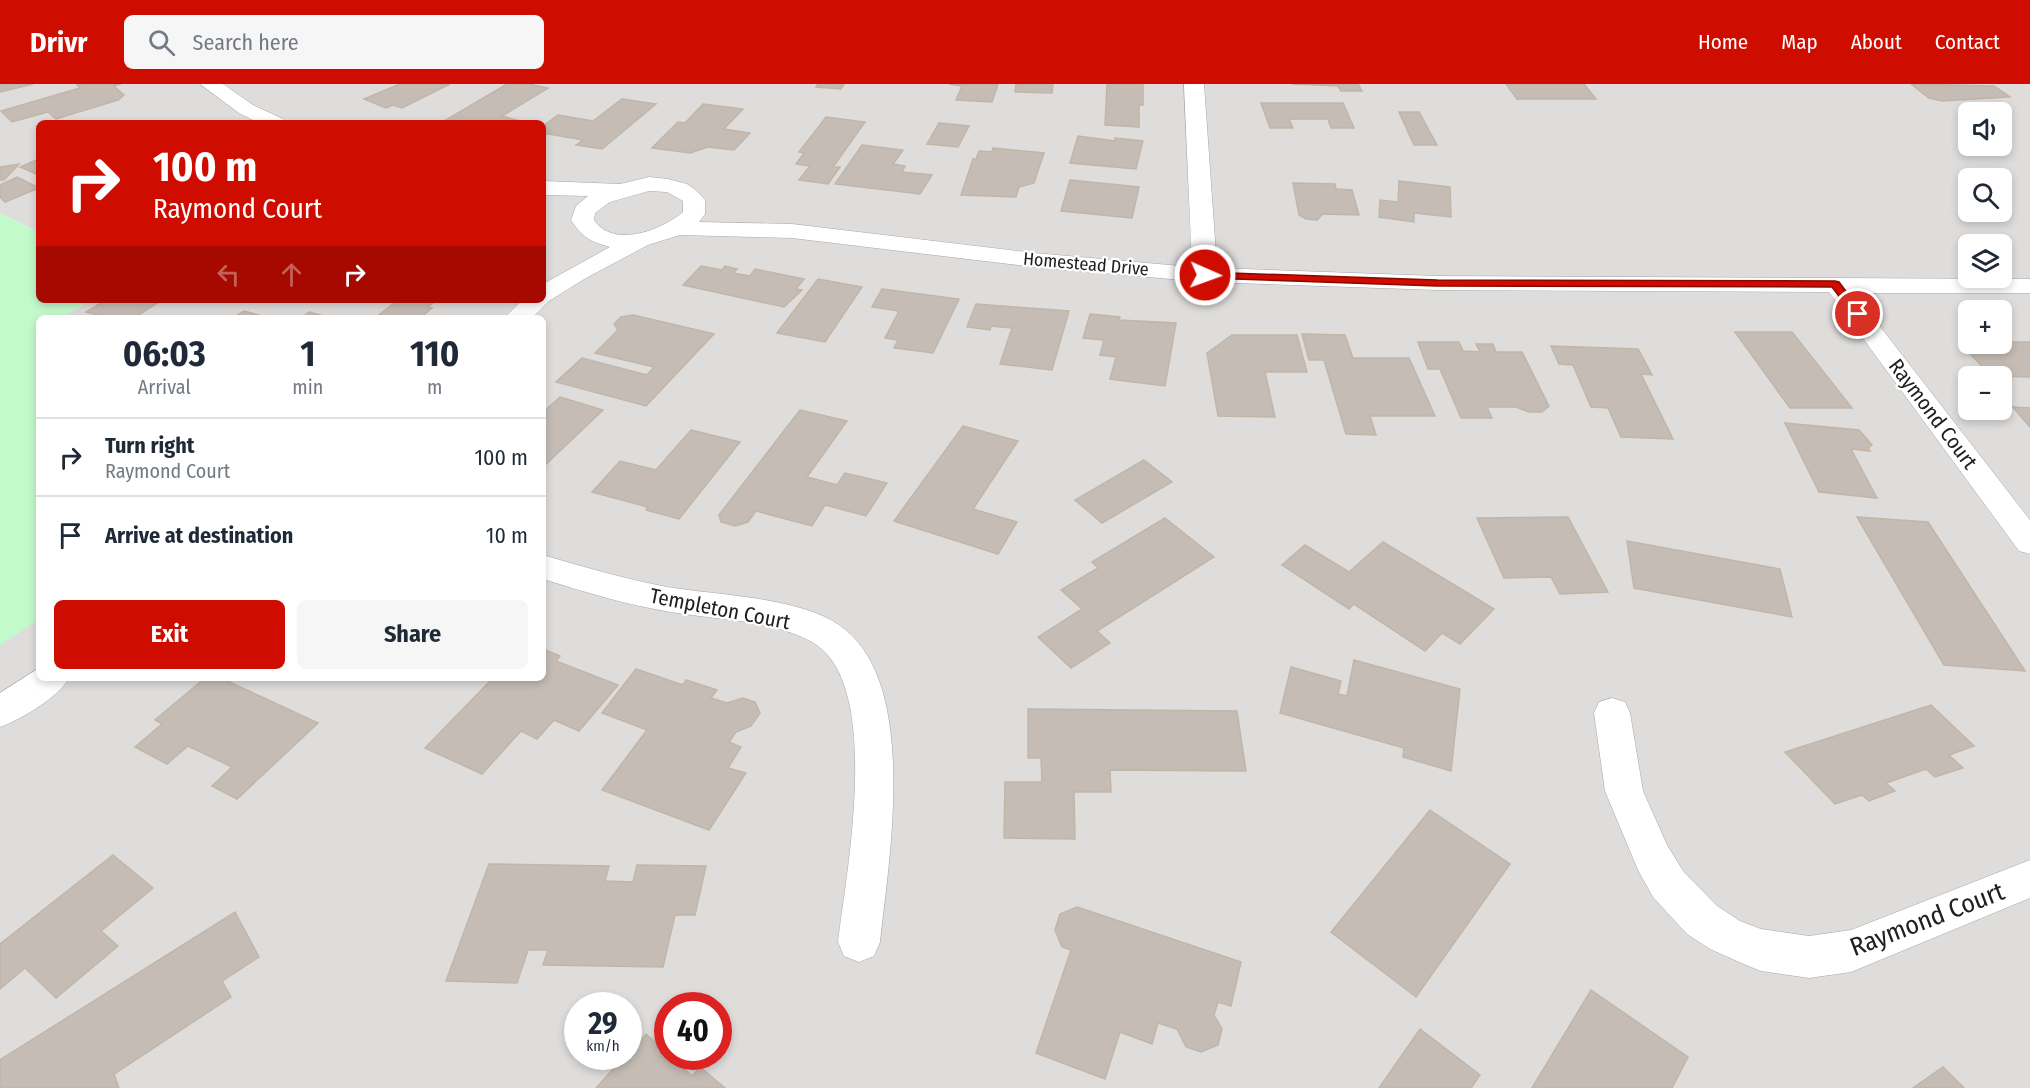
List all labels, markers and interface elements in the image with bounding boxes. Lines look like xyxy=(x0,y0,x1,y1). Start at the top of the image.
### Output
search box xyxy=(124,15,544,69)
text: Drivr xyxy=(30,26,88,59)
icon: search xyxy=(145,26,178,59)
text: Search here xyxy=(193,29,299,56)
text: Home xyxy=(1698,29,1748,55)
text: Map xyxy=(1781,29,1818,55)
text: About xyxy=(1851,29,1902,55)
text: Contact xyxy=(1935,29,2000,55)
map controls xyxy=(1958,102,2012,420)
button: sound xyxy=(1958,102,2012,156)
text: 100 m xyxy=(153,142,257,192)
icon: right xyxy=(54,144,132,222)
button: search xyxy=(1958,168,2012,222)
text: Raymond Court xyxy=(153,193,322,225)
button: layers xyxy=(1958,234,2012,288)
position arrow xyxy=(1173,243,1237,307)
street label: Homestead Drive xyxy=(1022,248,1150,280)
icon: left xyxy=(212,258,245,291)
icon: ahead xyxy=(275,258,308,291)
icon: right xyxy=(338,258,371,291)
pin xyxy=(1832,288,1883,339)
icon: arrive xyxy=(1841,297,1874,330)
button: + xyxy=(1958,300,2012,354)
text: 06:03 xyxy=(123,332,206,376)
text: 1 xyxy=(300,332,315,376)
text: 110 xyxy=(410,332,459,376)
street label: Raymond Court xyxy=(1883,354,1983,474)
button: − xyxy=(1958,366,2012,420)
text: Arrival xyxy=(138,375,191,399)
text: min xyxy=(292,375,323,399)
text: m xyxy=(427,375,442,399)
text: Turn right xyxy=(105,432,194,459)
icon: right xyxy=(54,441,87,474)
text: 100 m xyxy=(474,444,528,471)
text: Raymond Court xyxy=(105,459,230,483)
icon: arrive xyxy=(54,519,87,552)
text: Arrive at destination xyxy=(105,522,293,549)
text: 10 m xyxy=(486,522,528,549)
street label: Templeton Court xyxy=(648,583,792,635)
button: Exit xyxy=(54,600,285,669)
button: Share xyxy=(297,600,528,669)
street label: Raymond Court xyxy=(1846,876,2009,963)
speed limit sign: 40 xyxy=(654,992,732,1070)
text: 29 xyxy=(588,1006,618,1042)
text: km/h xyxy=(586,1037,620,1055)

